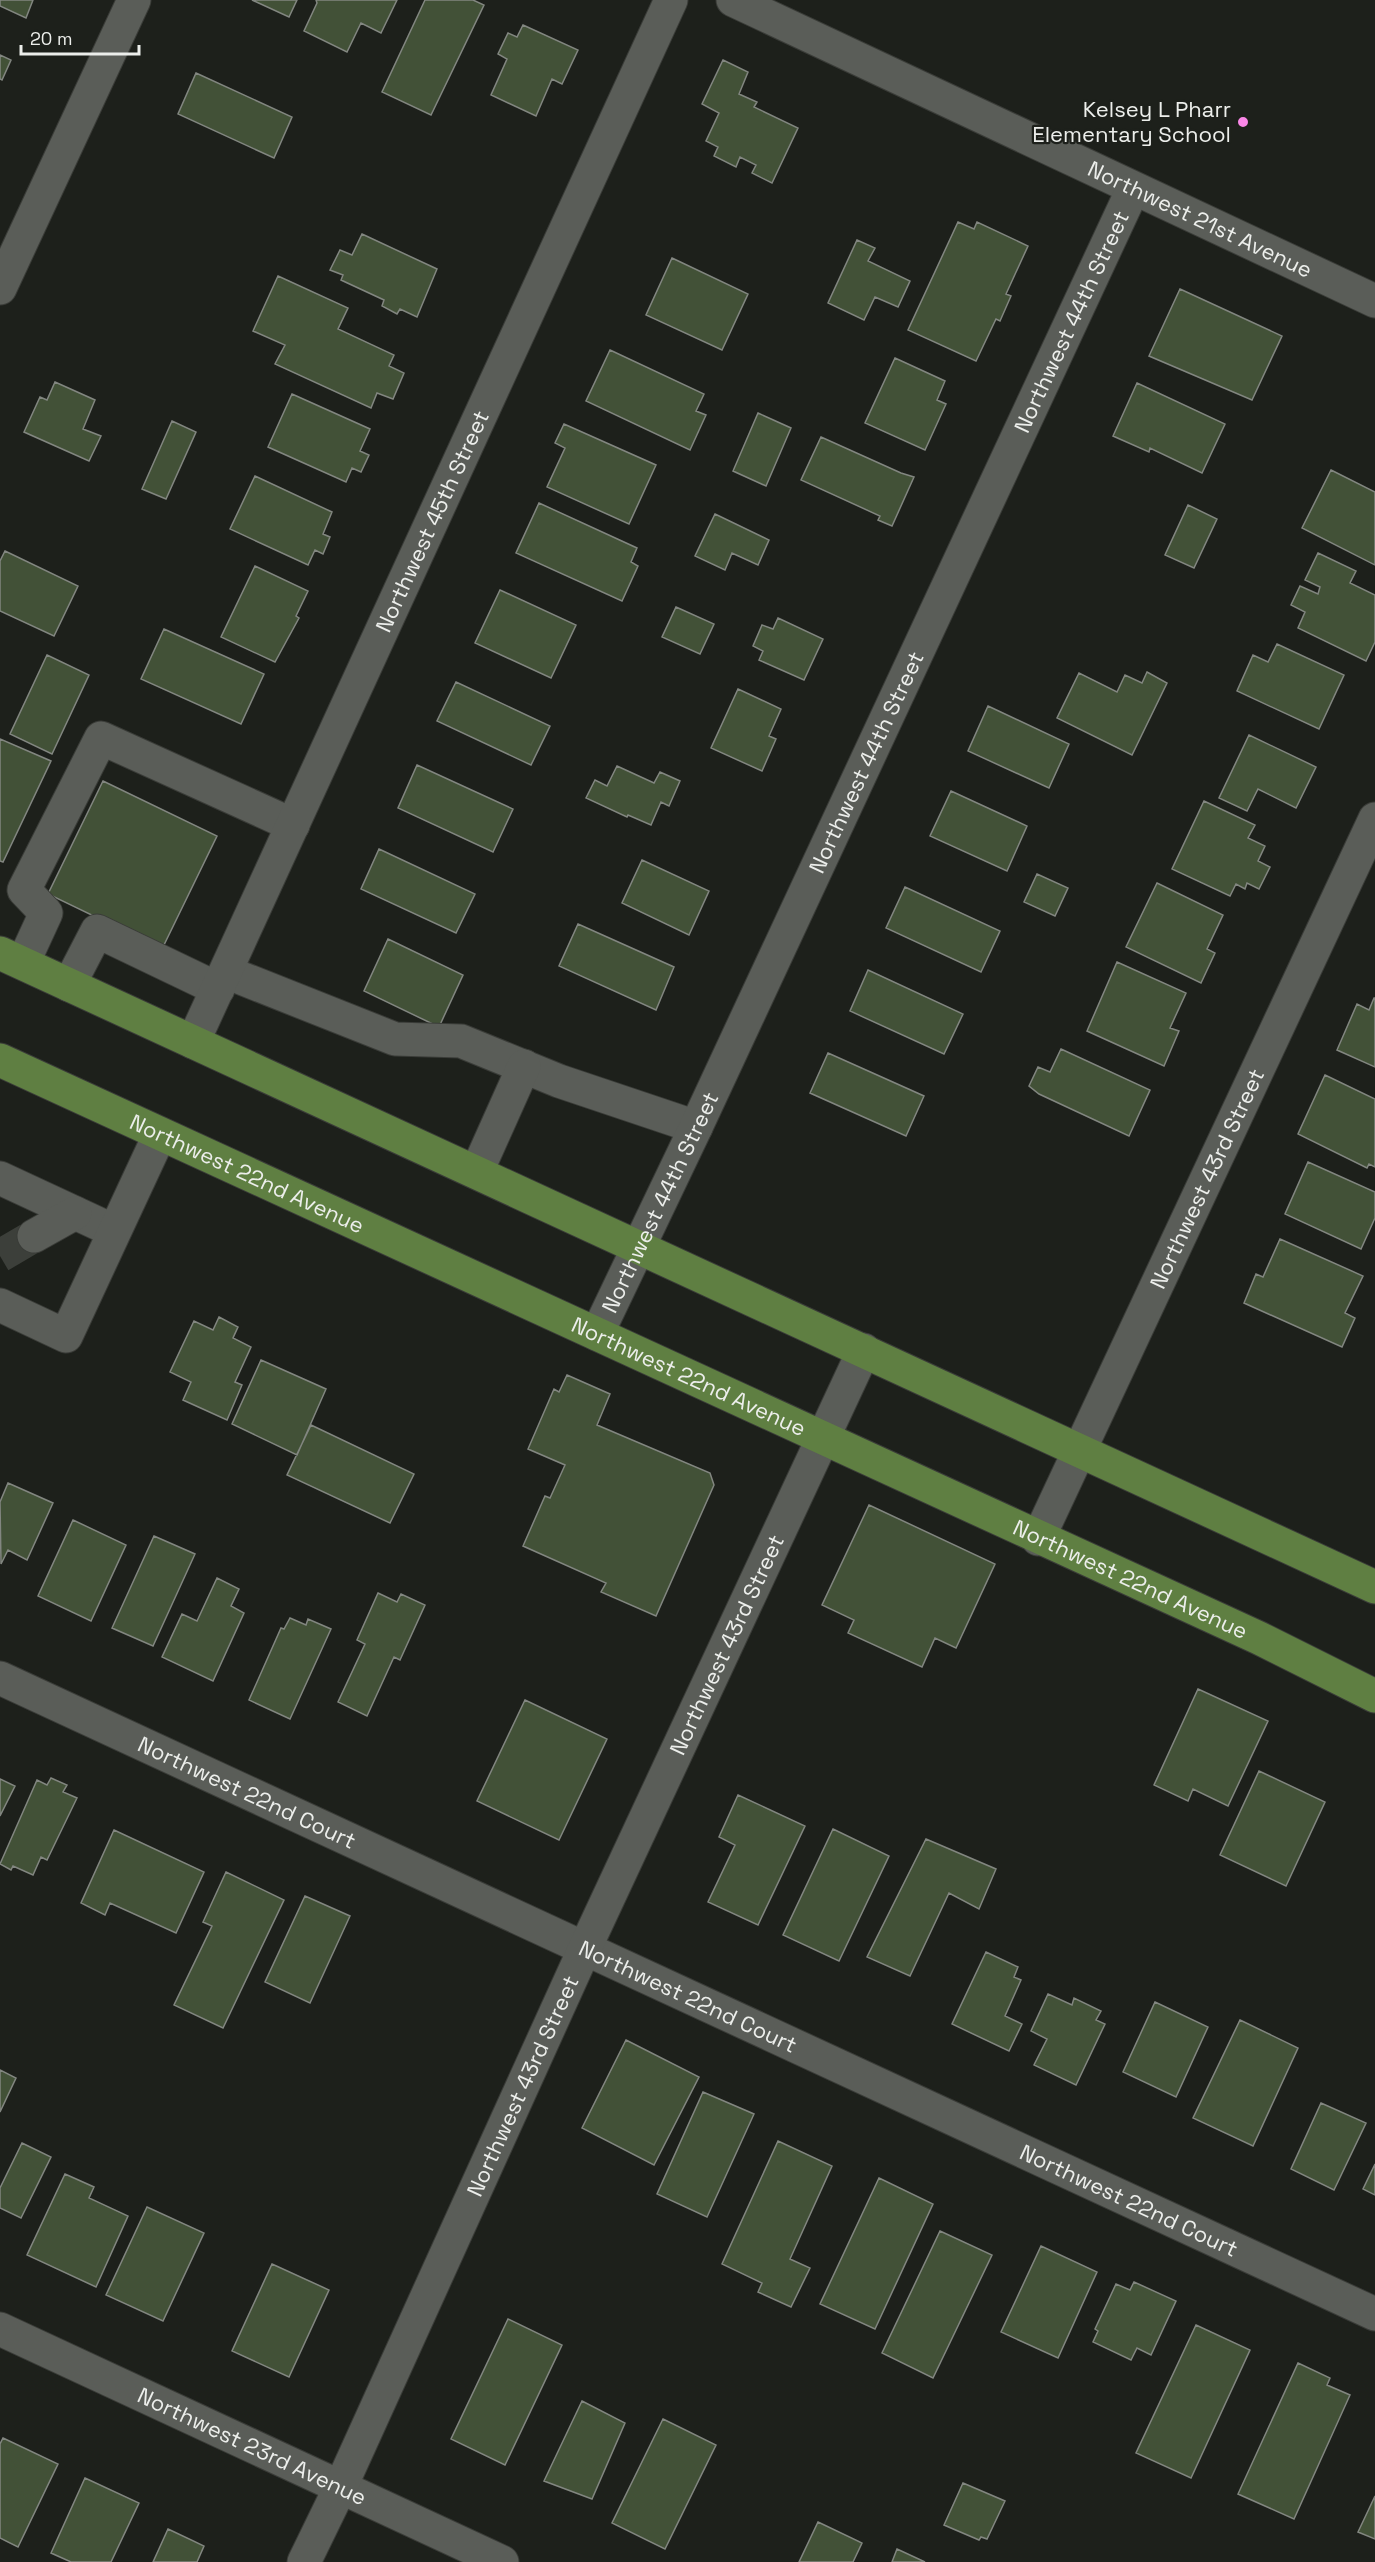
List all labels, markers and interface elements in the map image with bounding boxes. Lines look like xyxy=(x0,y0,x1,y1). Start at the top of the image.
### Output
scale bar xyxy=(21,18,140,56)
text: 20 m xyxy=(30,27,73,50)
place label: Kelsey L Pharr Elementary School xyxy=(1032,95,1231,148)
marker: Kelsey L Pharr Elementary School xyxy=(1236,115,1250,129)
street label: Northwest 21st Avenue xyxy=(1084,154,1317,284)
street label: Northwest 44th Street xyxy=(1008,206,1135,437)
street label: Northwest 45th Street xyxy=(369,406,495,637)
street label: Northwest 44th Street xyxy=(802,647,930,878)
street label: Northwest 43rd Street xyxy=(1143,1064,1270,1293)
street label: Northwest 44th Street xyxy=(595,1087,724,1317)
street label: Northwest 22nd Avenue xyxy=(126,1108,369,1239)
street label: Northwest 22nd Avenue xyxy=(567,1310,811,1442)
street label: Northwest 22nd Avenue xyxy=(1009,1513,1252,1645)
street label: Northwest 43rd Street xyxy=(663,1530,790,1759)
street label: Northwest 22nd Court xyxy=(133,1730,360,1855)
street label: Northwest 22nd Court xyxy=(574,1934,801,2059)
street label: Northwest 43rd Street xyxy=(460,1971,585,2201)
street label: Northwest 22nd Court xyxy=(1016,2138,1243,2263)
street label: Northwest 23rd Avenue xyxy=(133,2381,371,2511)

